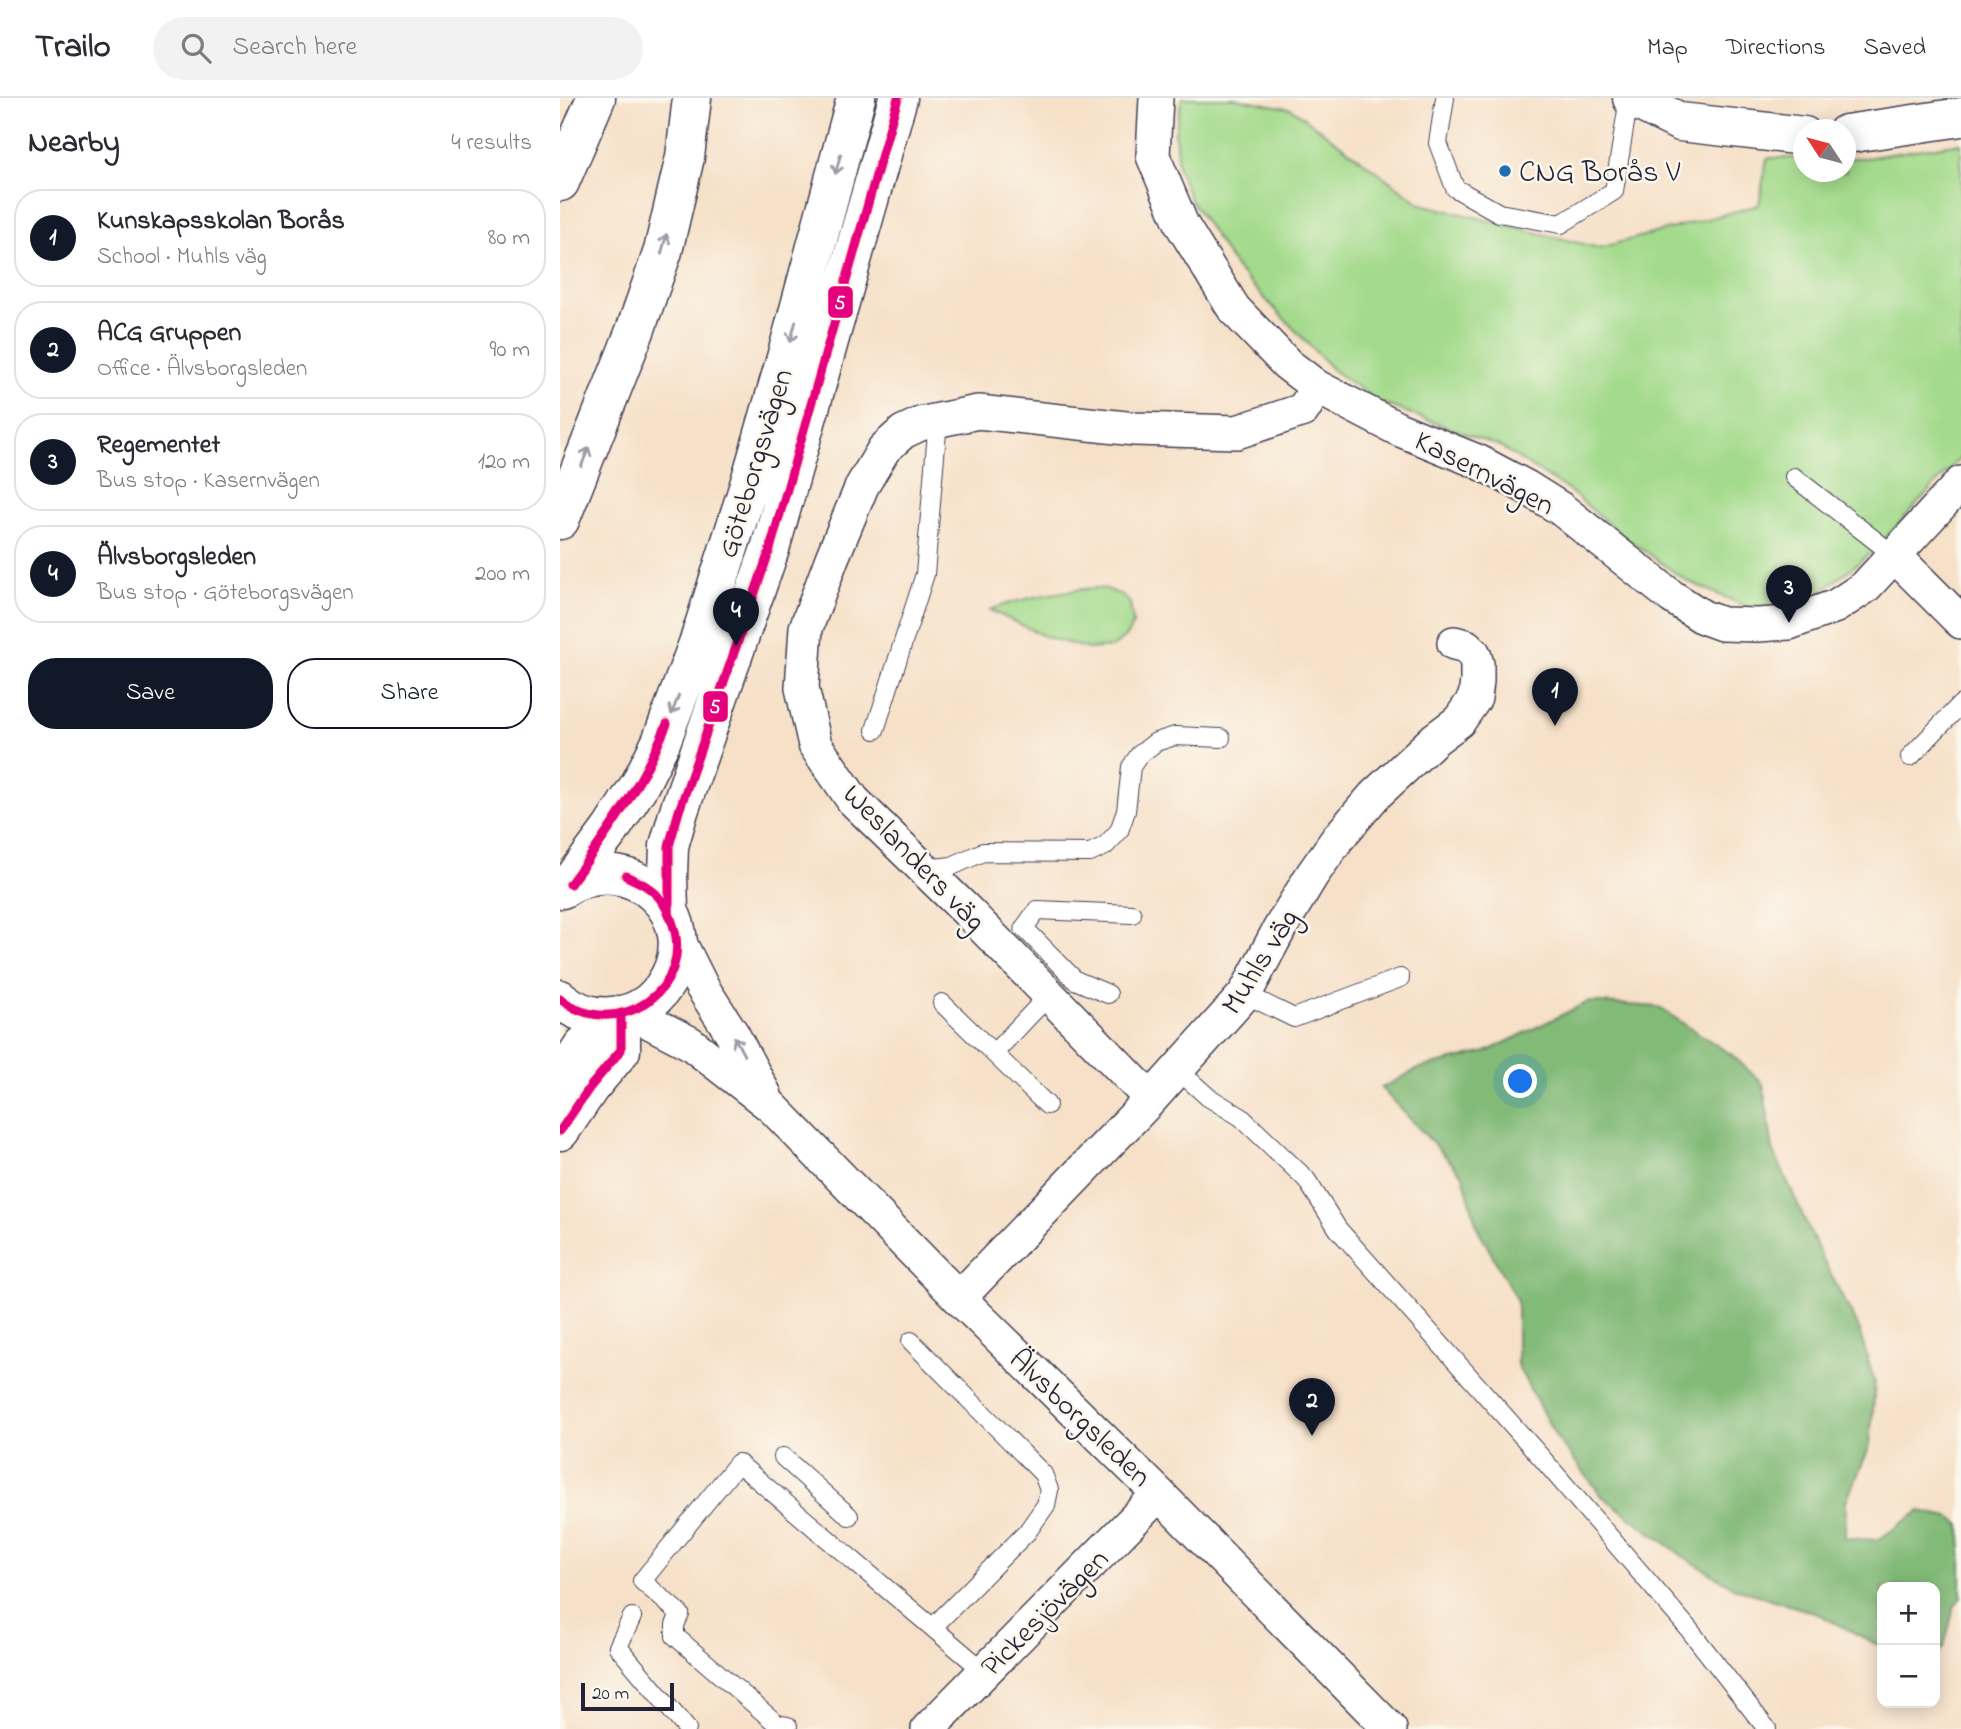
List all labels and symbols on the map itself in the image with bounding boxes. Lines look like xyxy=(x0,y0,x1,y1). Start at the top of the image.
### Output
north arrow xyxy=(1793,119,1856,182)
one-way arrow xyxy=(831,152,844,175)
place label: CNG Borås V xyxy=(1519,152,1681,196)
marker: CNG Borås V xyxy=(1497,163,1513,179)
one-way arrow xyxy=(658,233,671,255)
line badge: 5 xyxy=(827,285,854,319)
text: 5 xyxy=(835,291,846,318)
one-way arrow xyxy=(785,321,798,343)
street label: Göteborgsvägen xyxy=(707,364,807,564)
street label: Kasernvägen xyxy=(1406,421,1561,529)
one-way arrow xyxy=(580,446,593,468)
pin: 3 xyxy=(1766,565,1812,623)
pin: 4 xyxy=(713,588,759,646)
pin: 1 xyxy=(1532,668,1578,726)
line badge: 5 xyxy=(702,690,729,723)
one-way arrow xyxy=(667,693,680,715)
text: 5 xyxy=(710,695,721,722)
street label: Weslanders väg xyxy=(831,775,995,943)
street label: Muhls väg xyxy=(1212,901,1311,1024)
one-way arrow xyxy=(732,1037,746,1057)
your location xyxy=(1503,1064,1537,1098)
street label: Älvsborgsleden xyxy=(998,1340,1160,1499)
pin: 2 xyxy=(1289,1378,1335,1436)
street label: Pickesjövägen xyxy=(972,1540,1120,1688)
scale bar xyxy=(581,1680,674,1712)

